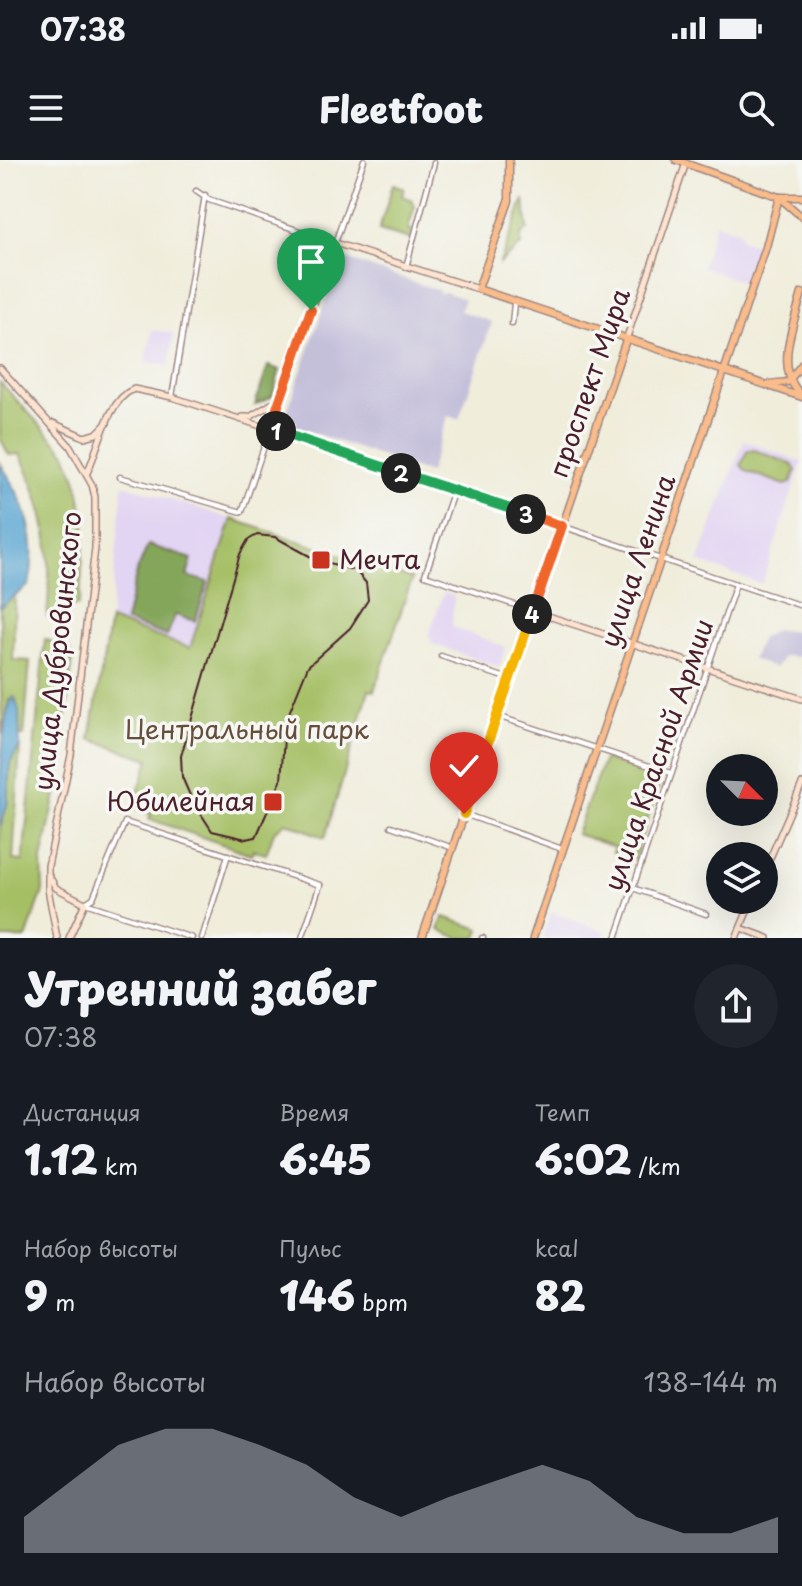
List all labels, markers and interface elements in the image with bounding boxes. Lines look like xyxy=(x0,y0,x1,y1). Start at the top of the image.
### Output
text: 07:38 xyxy=(40,6,126,51)
text: Fleetfoot xyxy=(319,81,483,135)
icon: menu xyxy=(24,86,68,130)
icon: search xyxy=(734,86,778,130)
pin xyxy=(277,228,345,310)
icon: arrive xyxy=(289,240,333,284)
street label: проспект Мира xyxy=(538,282,639,482)
pin: 1 xyxy=(256,411,296,451)
text: 1 xyxy=(271,414,281,447)
pin: 2 xyxy=(381,453,421,493)
text: 2 xyxy=(393,456,409,489)
street label: улица Ленина xyxy=(589,468,685,652)
pin: 3 xyxy=(506,494,546,534)
text: 3 xyxy=(519,497,533,530)
street label: улица Дубровинского xyxy=(22,509,91,793)
place label: Мечта xyxy=(339,539,421,578)
marker: Мечта xyxy=(310,549,332,571)
pin: 4 xyxy=(512,594,552,634)
text: 4 xyxy=(525,597,539,630)
street label: улица Красной Армии xyxy=(593,613,722,896)
park label: Центральный парк xyxy=(125,709,370,748)
pin xyxy=(430,732,498,814)
icon: check xyxy=(442,744,486,788)
north arrow xyxy=(706,754,778,826)
map controls xyxy=(706,754,778,914)
place label: Юбилейная xyxy=(107,781,255,820)
marker: Юбилейная xyxy=(262,791,284,813)
button: layers xyxy=(706,842,778,914)
text: Утренний забег xyxy=(24,954,376,1020)
button: share xyxy=(694,964,778,1048)
text: 07:38 xyxy=(24,1017,98,1056)
text: Дистанция xyxy=(24,1095,141,1128)
text: Время xyxy=(279,1095,350,1128)
text: Темп xyxy=(535,1095,590,1128)
text: 1.12 xyxy=(24,1128,98,1189)
text: 6:45 xyxy=(279,1128,372,1189)
text: 6:02 xyxy=(535,1128,631,1189)
text: km xyxy=(98,1149,138,1182)
text: /km xyxy=(631,1149,681,1182)
text: Набор высоты xyxy=(24,1231,178,1264)
text: Пульс xyxy=(279,1231,342,1264)
text: kcal xyxy=(535,1231,579,1264)
text: 9 xyxy=(24,1264,48,1325)
text: 146 xyxy=(279,1264,355,1325)
text: 82 xyxy=(535,1264,586,1325)
text: m xyxy=(48,1285,75,1318)
text: bpm xyxy=(355,1285,408,1318)
text: Набор высоты xyxy=(24,1362,206,1401)
text: 138–144 m xyxy=(644,1362,778,1401)

